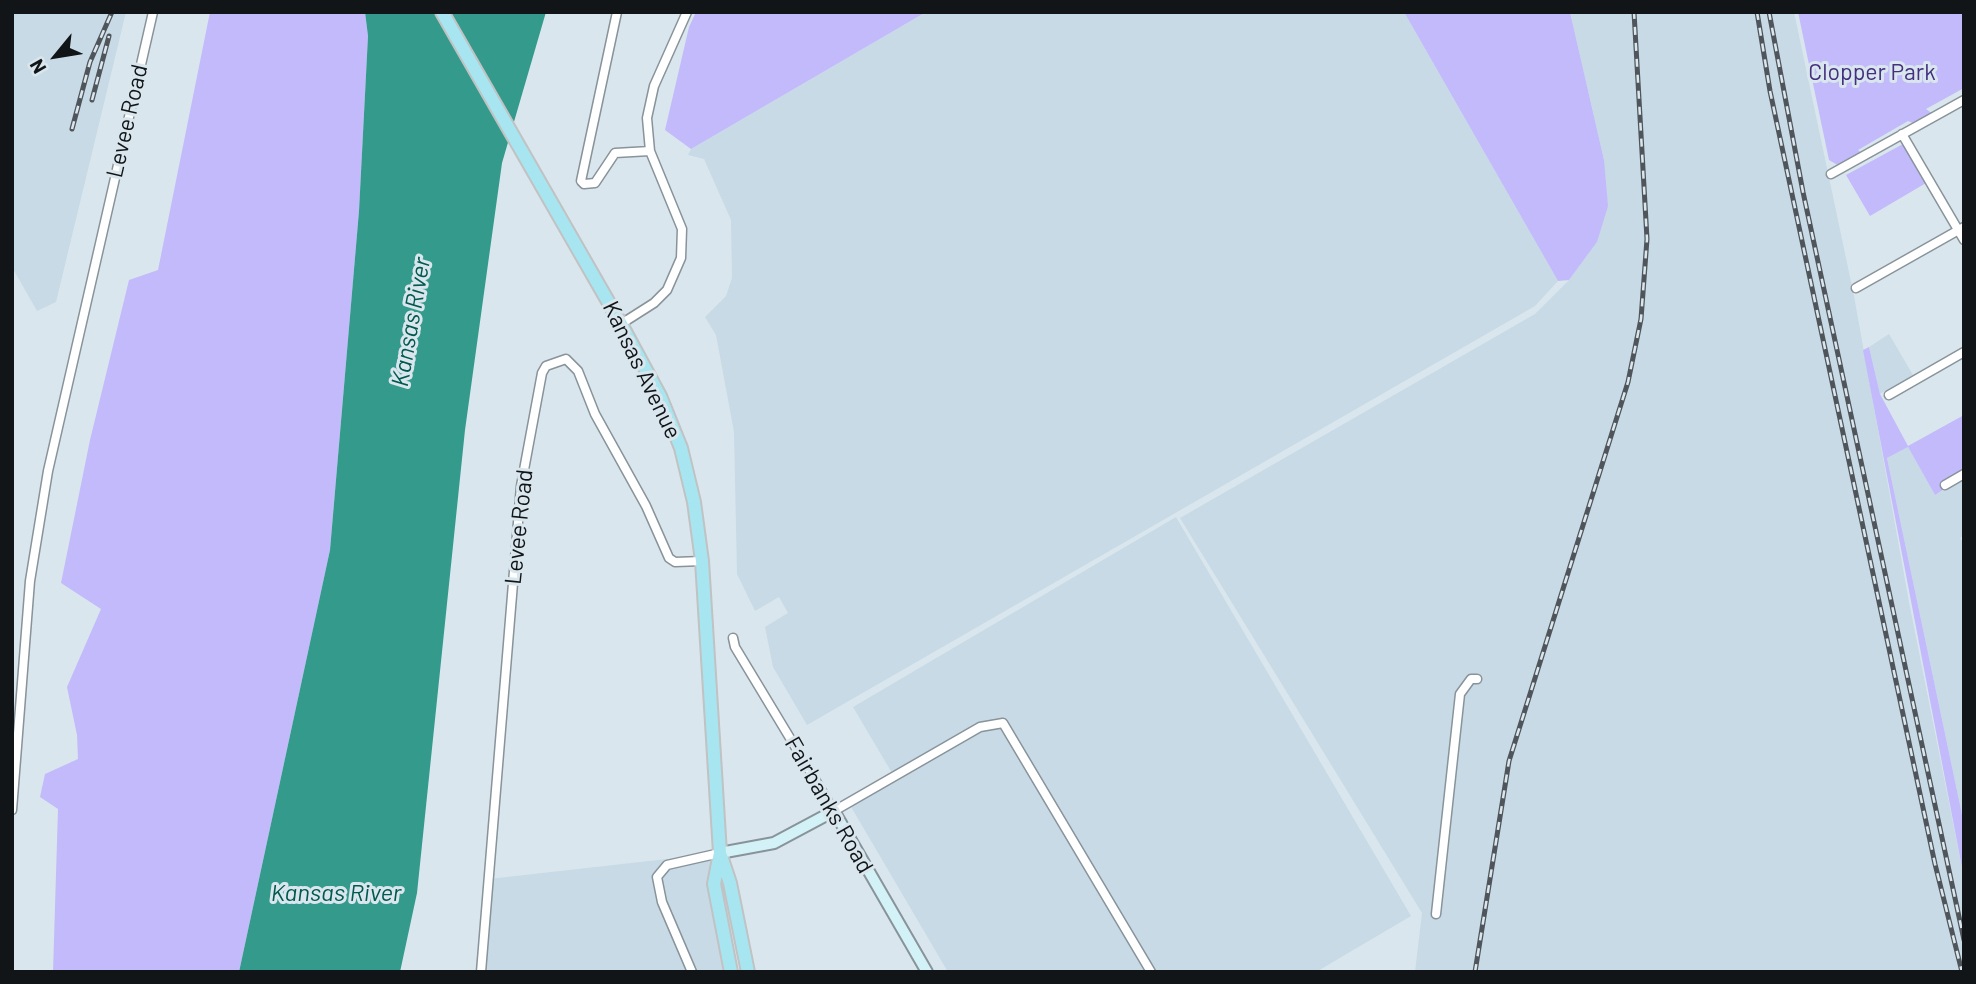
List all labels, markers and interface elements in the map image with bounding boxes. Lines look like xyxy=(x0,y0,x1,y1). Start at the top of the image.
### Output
north arrow xyxy=(21,21,91,91)
text: N xyxy=(24,56,51,78)
park label: Clopper Park xyxy=(1808,58,1936,86)
street label: Levee Road xyxy=(101,62,153,180)
water label: Kansas River xyxy=(385,255,437,389)
street label: Kansas Avenue xyxy=(597,297,687,443)
street label: Levee Road xyxy=(499,468,539,586)
street label: Fairbanks Road xyxy=(779,732,879,878)
water label: Kansas River xyxy=(271,879,401,907)

